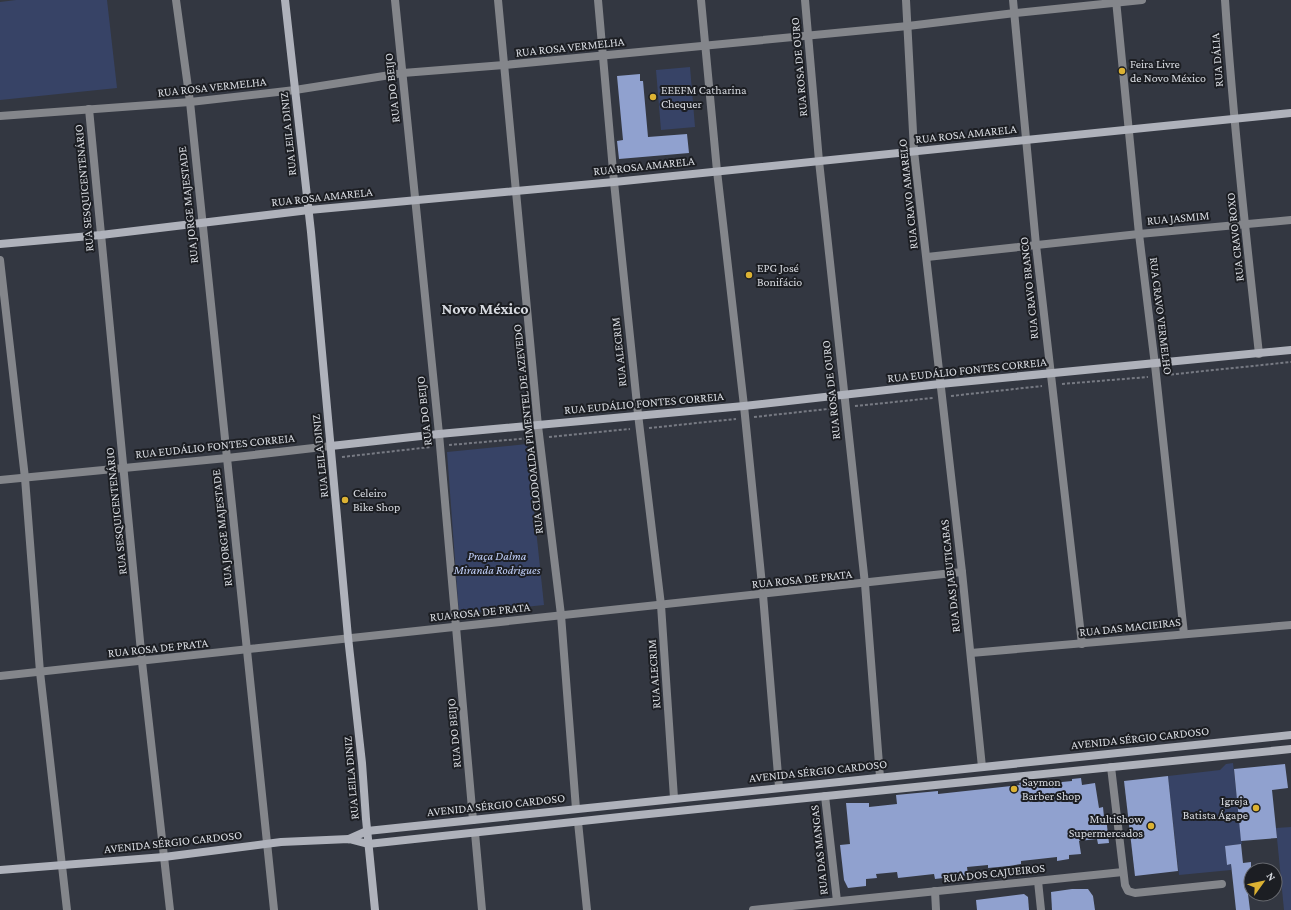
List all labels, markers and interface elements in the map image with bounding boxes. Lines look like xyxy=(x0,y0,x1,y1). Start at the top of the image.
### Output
street label: RUA ROSA DE OURO xyxy=(788,17,810,117)
street label: RUA DÁLIA xyxy=(1208,32,1226,88)
street label: RUA ROSA VERMELHA xyxy=(515,34,625,60)
street label: RUA DO BEIJO xyxy=(381,53,403,123)
place label: Feira Livre de Novo México xyxy=(1130,57,1206,85)
marker: Feira Livre de Novo México xyxy=(1117,66,1127,76)
street label: RUA ROSA VERMELHA xyxy=(157,74,267,100)
place label: EEEFM Catharina Chequer xyxy=(661,83,747,111)
street label: RUA LEILA DINIZ xyxy=(277,92,299,176)
marker: EEEFM Catharina Chequer xyxy=(648,92,658,102)
street label: RUA ROSA AMARELA xyxy=(915,122,1018,146)
street label: RUA SESQUICENTENÁRIO xyxy=(71,124,97,252)
street label: RUA CRAVO AMARELO xyxy=(895,138,921,250)
street label: RUA JORGE MAJESTADE xyxy=(175,145,201,264)
street label: RUA ROSA AMARELA xyxy=(593,154,696,178)
street label: RUA ROSA AMARELA xyxy=(271,185,374,209)
street label: RUA CRAVO ROXO xyxy=(1223,192,1247,282)
street label: RUA JASMIM xyxy=(1146,208,1210,228)
street label: RUA CRAVO BRANCO xyxy=(1017,236,1041,340)
street label: RUA CRAVO VERMELHO xyxy=(1147,256,1175,376)
place label: EPG José Bonifácio xyxy=(757,261,802,289)
marker: EPG José Bonifácio xyxy=(744,270,754,280)
district label: Novo México xyxy=(441,300,529,317)
street label: RUA ALECRIM xyxy=(608,317,630,387)
street label: RUA CLODOALDA PIMENTEL DE AZEVEDO xyxy=(510,323,546,535)
street label: RUA ROSA DE OURO xyxy=(819,340,843,440)
street label: RUA EUDÁLIO FONTES CORREIA xyxy=(887,355,1048,385)
street label: RUA DO BEIJO xyxy=(413,376,435,446)
street label: RUA EUDÁLIO FONTES CORREIA xyxy=(564,389,725,417)
street label: RUA LEILA DINIZ xyxy=(309,414,331,498)
street label: RUA EUDÁLIO FONTES CORREIA xyxy=(135,431,296,461)
street label: RUA SESQUICENTENÁRIO xyxy=(102,447,130,575)
street label: RUA JORGE MAJESTADE xyxy=(209,468,235,587)
place label: Celeiro Bike Shop xyxy=(353,486,400,514)
marker: Celeiro Bike Shop xyxy=(340,495,350,505)
street label: RUA DAS JABUTICABAS xyxy=(937,519,963,633)
park label: Praça Dalma Miranda Rodrigues xyxy=(453,549,541,577)
street label: RUA ROSA DE PRATA xyxy=(751,567,853,591)
street label: RUA ROSA DE PRATA xyxy=(429,600,531,624)
street label: RUA DAS MACIEIRAS xyxy=(1079,615,1182,639)
street label: RUA ROSA DE PRATA xyxy=(107,636,209,660)
street label: RUA ALECRIM xyxy=(645,639,663,709)
street label: RUA DO BEIJO xyxy=(444,698,464,768)
street label: AVENIDA SÉRGIO CARDOSO xyxy=(1070,724,1210,752)
street label: RUA LEILA DINIZ xyxy=(340,736,362,820)
street label: AVENIDA SÉRGIO CARDOSO xyxy=(748,757,888,785)
place label: Saymon Barber Shop xyxy=(1022,775,1081,803)
marker: Saymon Barber Shop xyxy=(1009,784,1019,794)
street label: AVENIDA SÉRGIO CARDOSO xyxy=(426,791,566,819)
place label: Igreja Batista Ágape xyxy=(1183,794,1248,822)
marker: Igreja Batista Ágape xyxy=(1251,803,1261,813)
street label: RUA DAS MANGAS xyxy=(807,804,831,896)
place label: MultiShow Supermercados xyxy=(1069,812,1143,840)
marker: MultiShow Supermercados xyxy=(1146,821,1156,831)
street label: AVENIDA SÉRGIO CARDOSO xyxy=(103,828,243,856)
street label: RUA DOS CAJUEIROS xyxy=(942,861,1046,885)
north arrow xyxy=(1243,862,1283,902)
text: N xyxy=(1264,870,1279,883)

